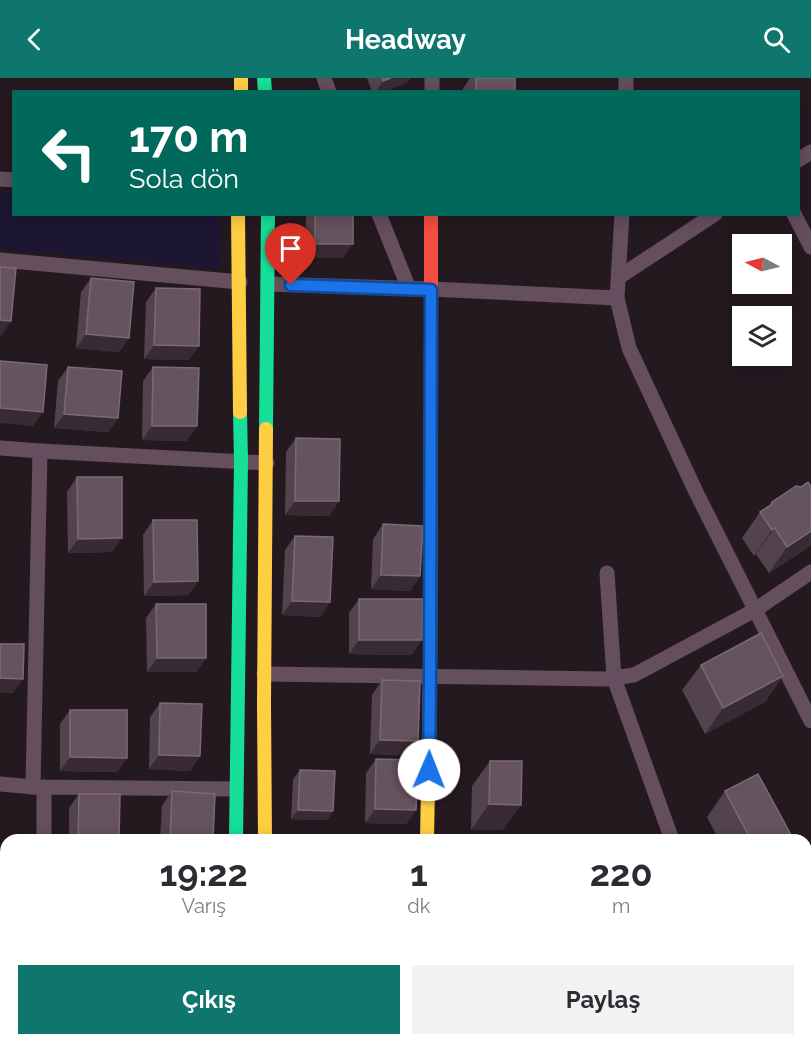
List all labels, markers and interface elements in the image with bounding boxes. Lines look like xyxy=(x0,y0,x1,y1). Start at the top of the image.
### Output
icon: back xyxy=(18,23,51,56)
icon: search xyxy=(760,23,793,56)
text: Headway xyxy=(345,24,466,55)
text: 170 m xyxy=(129,113,248,162)
icon: left xyxy=(30,114,108,192)
text: Sola dön xyxy=(129,163,239,194)
pin xyxy=(265,223,316,285)
icon: arrive xyxy=(274,232,307,265)
north arrow xyxy=(732,234,792,294)
map controls xyxy=(732,234,792,366)
button: layers xyxy=(732,306,792,366)
position arrow xyxy=(397,738,461,802)
text: 19:22 xyxy=(159,852,248,894)
text: 1 xyxy=(410,852,428,894)
text: 220 xyxy=(590,852,653,894)
text: Varış xyxy=(181,894,226,918)
text: dk xyxy=(407,894,430,918)
text: m xyxy=(612,894,630,918)
button: Çıkış xyxy=(18,965,400,1034)
button: Paylaş xyxy=(412,965,794,1034)

